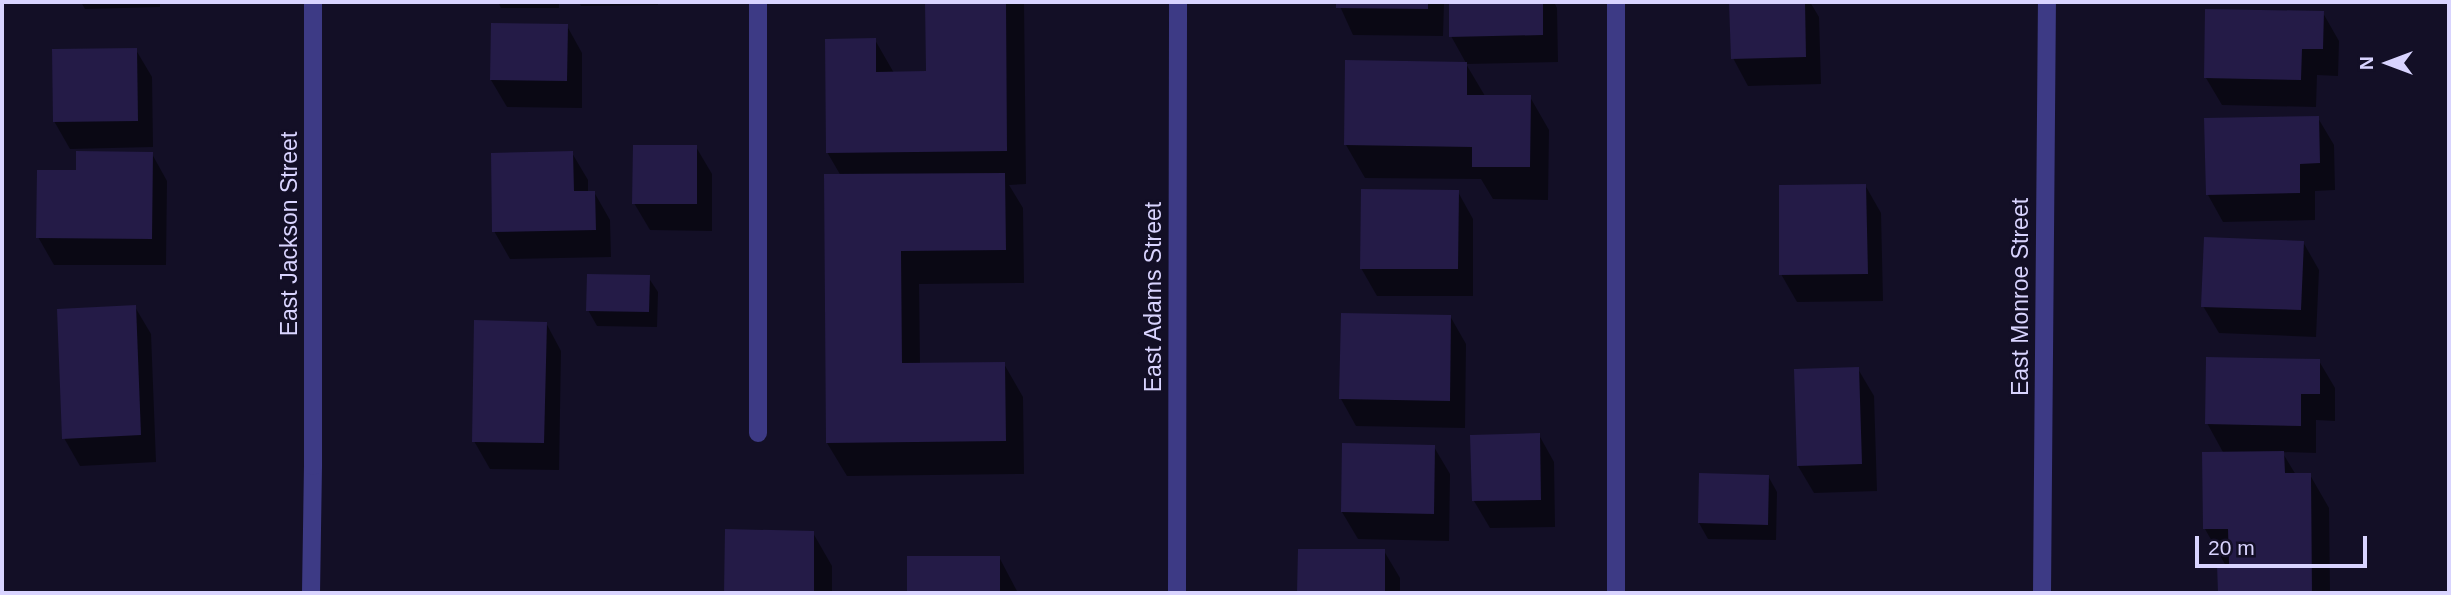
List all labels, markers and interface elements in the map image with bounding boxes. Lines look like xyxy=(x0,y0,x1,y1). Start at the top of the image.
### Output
north arrow xyxy=(2353,28,2423,98)
text: N xyxy=(2356,56,2377,70)
street label: East Jackson Street xyxy=(275,132,303,336)
street label: East Monroe Street xyxy=(2006,198,2034,396)
street label: East Adams Street xyxy=(1139,201,1167,393)
scale bar xyxy=(2199,522,2370,566)
text: 20 m xyxy=(2208,536,2255,559)

